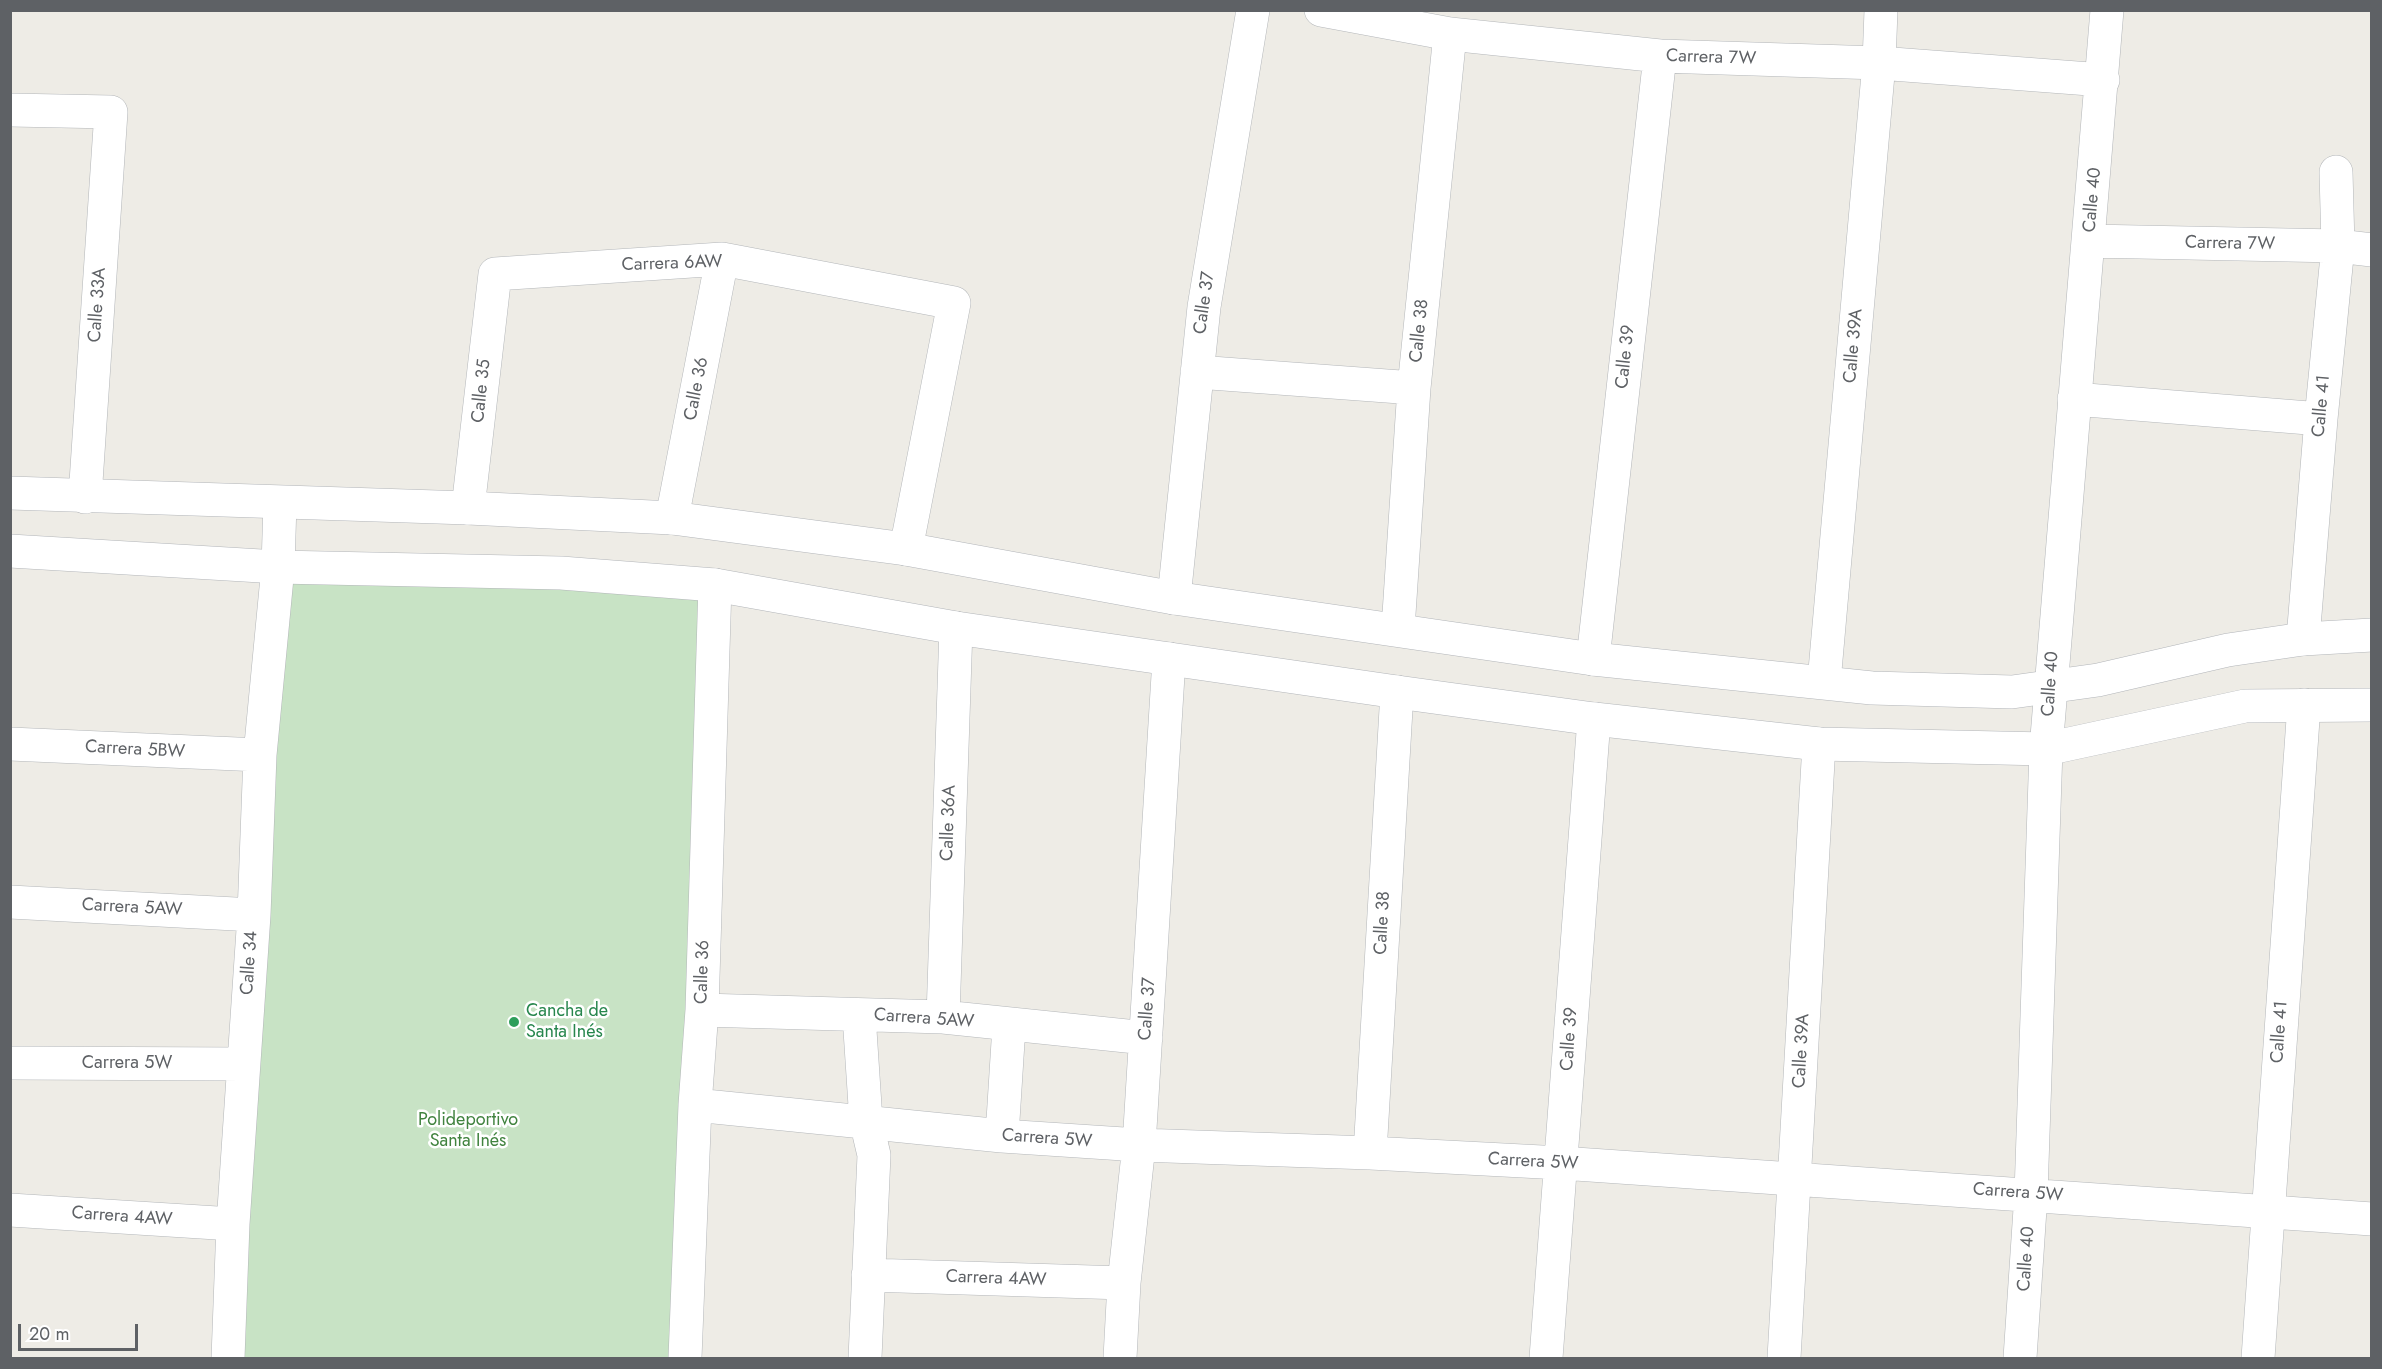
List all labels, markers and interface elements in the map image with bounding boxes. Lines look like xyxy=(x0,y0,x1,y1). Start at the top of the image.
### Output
street label: Carrera 7W xyxy=(1665,46,1757,70)
street label: Calle 40 xyxy=(2079,167,2107,233)
street label: Carrera 7W xyxy=(2185,232,2275,256)
street label: Carrera 6AW xyxy=(621,251,723,277)
street label: Calle 33A xyxy=(85,267,111,343)
street label: Calle 37 xyxy=(1190,270,1220,336)
street label: Calle 38 xyxy=(1406,298,1434,364)
street label: Calle 39A xyxy=(1840,308,1868,384)
street label: Calle 39 xyxy=(1612,324,1640,390)
street label: Calle 36 xyxy=(680,355,714,423)
street label: Calle 35 xyxy=(468,358,496,424)
street label: Calle 41 xyxy=(2309,374,2335,438)
street label: Calle 40 xyxy=(2038,651,2064,717)
street label: Carrera 5BW xyxy=(84,737,186,763)
street label: Calle 36A xyxy=(937,785,961,861)
street label: Calle 38 xyxy=(1371,891,1395,955)
street label: Carrera 5AW xyxy=(81,895,183,921)
street label: Calle 34 xyxy=(237,930,263,996)
street label: Calle 36 xyxy=(691,940,715,1004)
street label: Calle 37 xyxy=(1135,977,1161,1041)
street label: Calle 41 xyxy=(2267,1000,2293,1064)
place label: Cancha de Santa Inés xyxy=(526,1001,608,1044)
street label: Carrera 5AW xyxy=(873,1005,975,1033)
street label: Calle 39 xyxy=(1557,1006,1583,1072)
street label: Calle 39A xyxy=(1789,1013,1815,1089)
marker: Cancha de Santa Inés xyxy=(507,1015,521,1029)
street label: Carrera 5W xyxy=(82,1053,172,1075)
park label: Polideportivo Santa Inés xyxy=(418,1110,518,1152)
street label: Carrera 5W xyxy=(1001,1125,1093,1153)
street label: Carrera 5W xyxy=(1487,1149,1579,1175)
street label: Carrera 5W xyxy=(1972,1179,2064,1207)
street label: Carrera 4AW xyxy=(71,1203,173,1231)
street label: Calle 40 xyxy=(2014,1226,2040,1292)
street label: Carrera 4AW xyxy=(945,1266,1047,1292)
scale bar xyxy=(21,1312,141,1350)
text: 20 m xyxy=(29,1321,69,1347)

